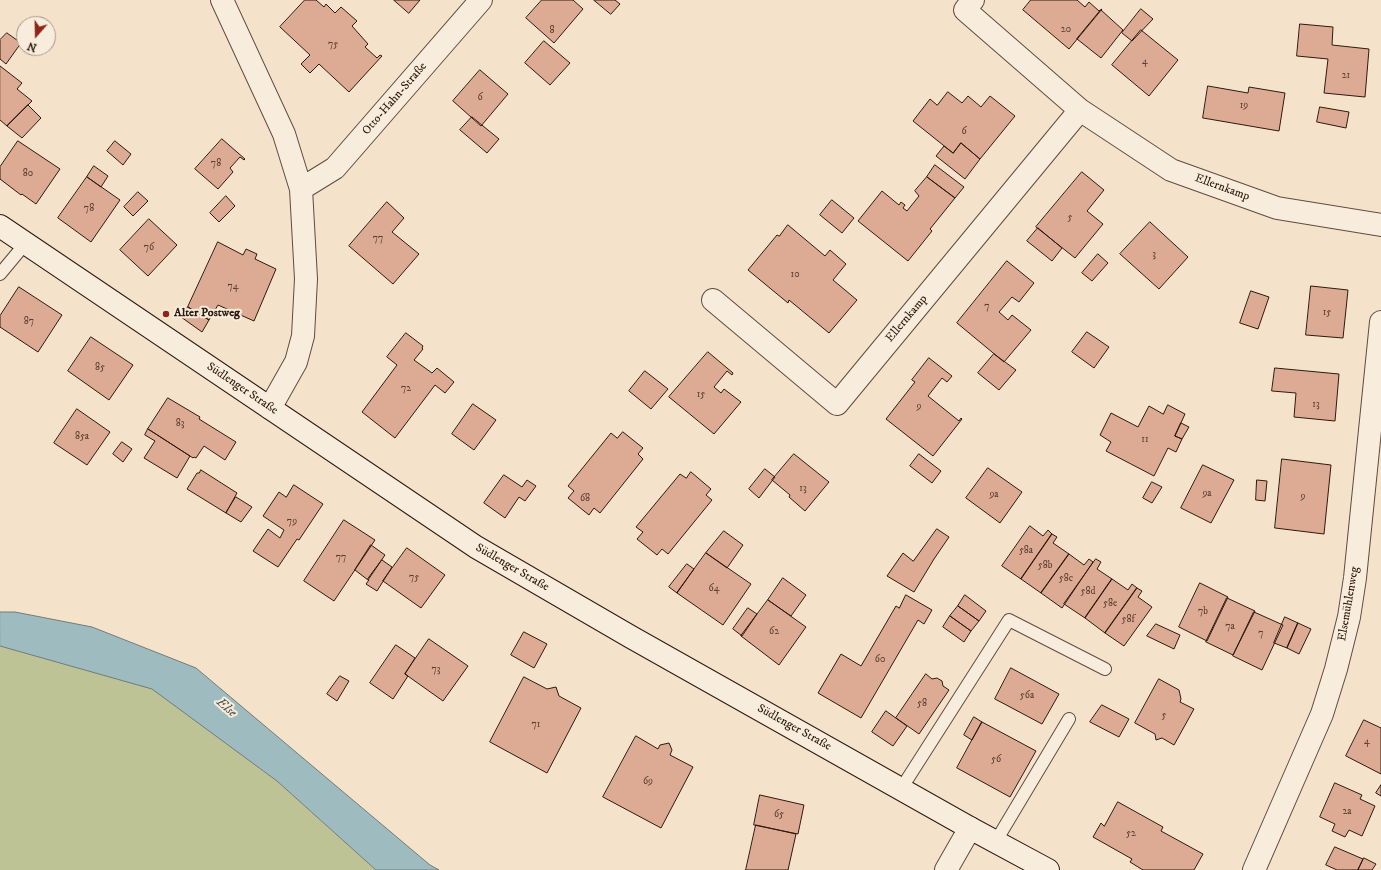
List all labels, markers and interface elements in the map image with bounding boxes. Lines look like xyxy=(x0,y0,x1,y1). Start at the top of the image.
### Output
north arrow xyxy=(16,16,56,56)
house number: 20 xyxy=(1061,24,1071,36)
house number: 8 xyxy=(549,25,555,37)
text: N xyxy=(26,38,39,54)
house number: 75 xyxy=(328,39,338,51)
house number: 4 xyxy=(1142,56,1148,68)
street label: Otto-Hahn-Straße xyxy=(360,60,430,138)
house number: 21 xyxy=(1342,70,1350,82)
house number: 6 xyxy=(477,92,483,104)
house number: 19 xyxy=(1240,100,1248,112)
house number: 6 xyxy=(961,126,967,138)
house number: 78 xyxy=(211,158,221,170)
house number: 80 xyxy=(23,168,33,180)
street label: Ellernkamp xyxy=(1193,171,1251,205)
house number: 78 xyxy=(84,203,94,215)
house number: 5 xyxy=(1068,212,1072,224)
house number: 77 xyxy=(373,233,383,245)
house number: 76 xyxy=(144,242,154,254)
house number: 3 xyxy=(1152,249,1156,261)
house number: 10 xyxy=(790,269,800,281)
house number: 74 xyxy=(228,281,238,293)
street label: Ellernkamp xyxy=(883,292,931,346)
house number: 7 xyxy=(984,301,990,313)
place label: Alter Postweg xyxy=(174,307,240,321)
house number: 15 xyxy=(1323,307,1331,319)
marker: Alter Postweg xyxy=(161,309,171,319)
house number: 87 xyxy=(24,316,34,328)
street label: Südlenger Straße xyxy=(204,360,280,418)
house number: 85 xyxy=(95,362,105,374)
house number: 72 xyxy=(401,383,411,395)
house number: 15 xyxy=(697,389,705,401)
house number: 13 xyxy=(1312,399,1320,411)
house number: 9 xyxy=(917,401,921,413)
house number: 83 xyxy=(176,418,184,430)
house number: 85a xyxy=(75,431,89,443)
house number: 11 xyxy=(1141,434,1149,446)
house number: 13 xyxy=(799,483,807,495)
house number: 9a xyxy=(1202,488,1212,500)
house number: 9a xyxy=(989,489,999,501)
house number: 9 xyxy=(1301,491,1305,503)
house number: 68 xyxy=(580,493,590,505)
house number: 79 xyxy=(287,516,297,528)
street label: Südlenger Straße xyxy=(473,541,551,595)
house number: 58a xyxy=(1019,545,1033,557)
house number: 77 xyxy=(336,552,346,564)
house number: 58b xyxy=(1038,560,1052,572)
street label: Elsemühlenweg xyxy=(1335,566,1363,642)
house number: 75 xyxy=(409,572,419,584)
house number: 58c xyxy=(1059,573,1073,585)
house number: 64 xyxy=(709,583,719,595)
house number: 58d xyxy=(1081,586,1095,598)
house number: 58e xyxy=(1103,598,1117,610)
house number: 7b xyxy=(1198,606,1208,618)
house number: 58f xyxy=(1121,614,1135,626)
house number: 7a xyxy=(1225,621,1235,633)
house number: 62 xyxy=(769,626,779,638)
house number: 7 xyxy=(1258,628,1264,640)
house number: 60 xyxy=(875,654,885,666)
house number: 73 xyxy=(432,664,440,676)
house number: 56a xyxy=(1020,690,1034,702)
water label: Else xyxy=(213,695,239,721)
house number: 58 xyxy=(917,698,927,710)
street label: Südlenger Straße xyxy=(754,702,834,754)
house number: 5 xyxy=(1162,710,1166,722)
house number: 71 xyxy=(532,719,540,731)
house number: 4 xyxy=(1364,736,1370,748)
house number: 56 xyxy=(991,754,1001,766)
house number: 69 xyxy=(643,776,653,788)
house number: 2a xyxy=(1342,806,1352,818)
house number: 65 xyxy=(774,809,784,821)
house number: 52 xyxy=(1126,828,1136,840)

